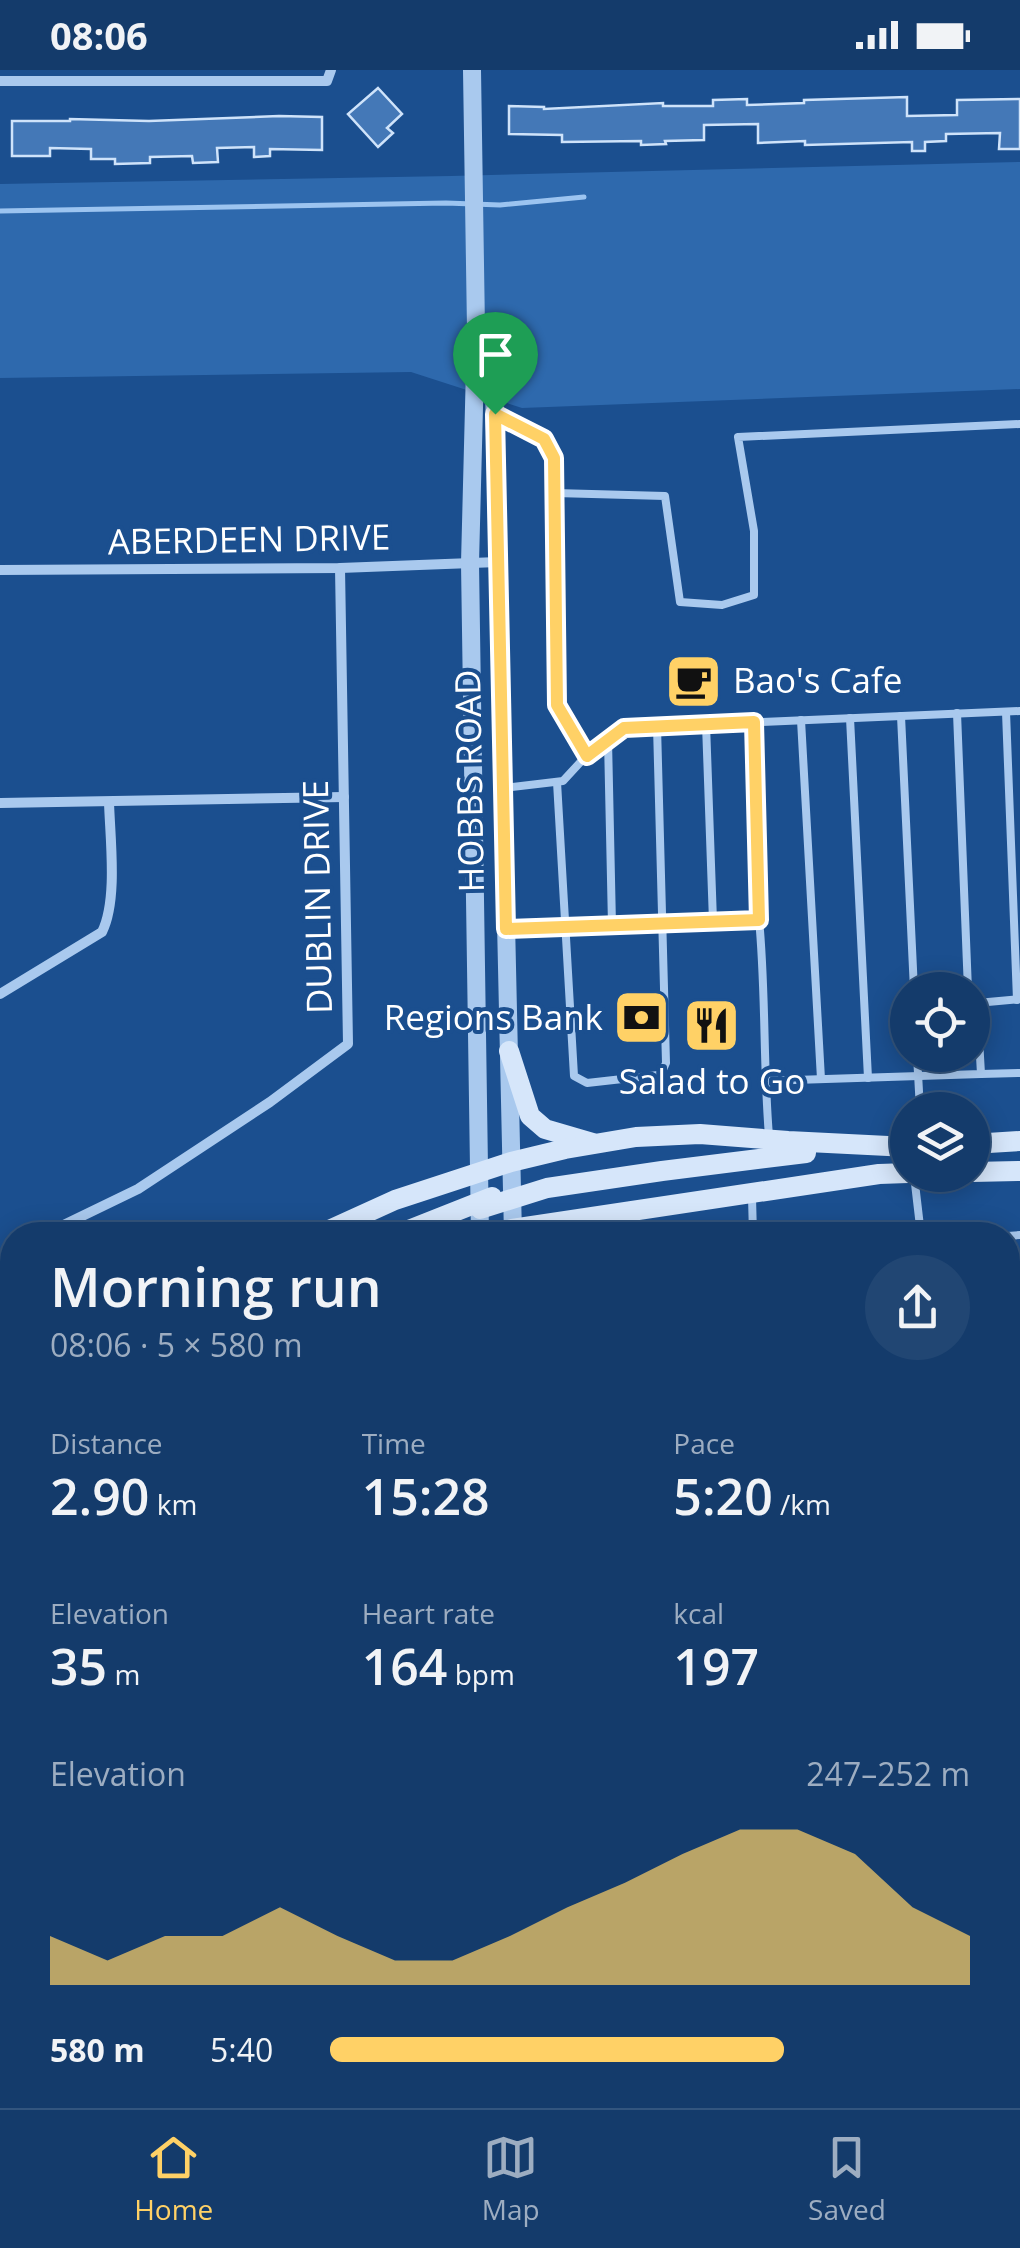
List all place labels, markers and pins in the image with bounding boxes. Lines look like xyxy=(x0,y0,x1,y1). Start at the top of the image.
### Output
pin xyxy=(453,312,538,415)
cafe icon: Bao's Cafe xyxy=(664,651,724,711)
place label: Bao's Cafe xyxy=(733,656,902,703)
bank icon: Regions Bank xyxy=(612,988,672,1048)
place label: Regions Bank xyxy=(384,993,604,1040)
restaurant icon: Salad to Go xyxy=(682,996,742,1056)
place label: Salad to Go xyxy=(619,1057,805,1104)

